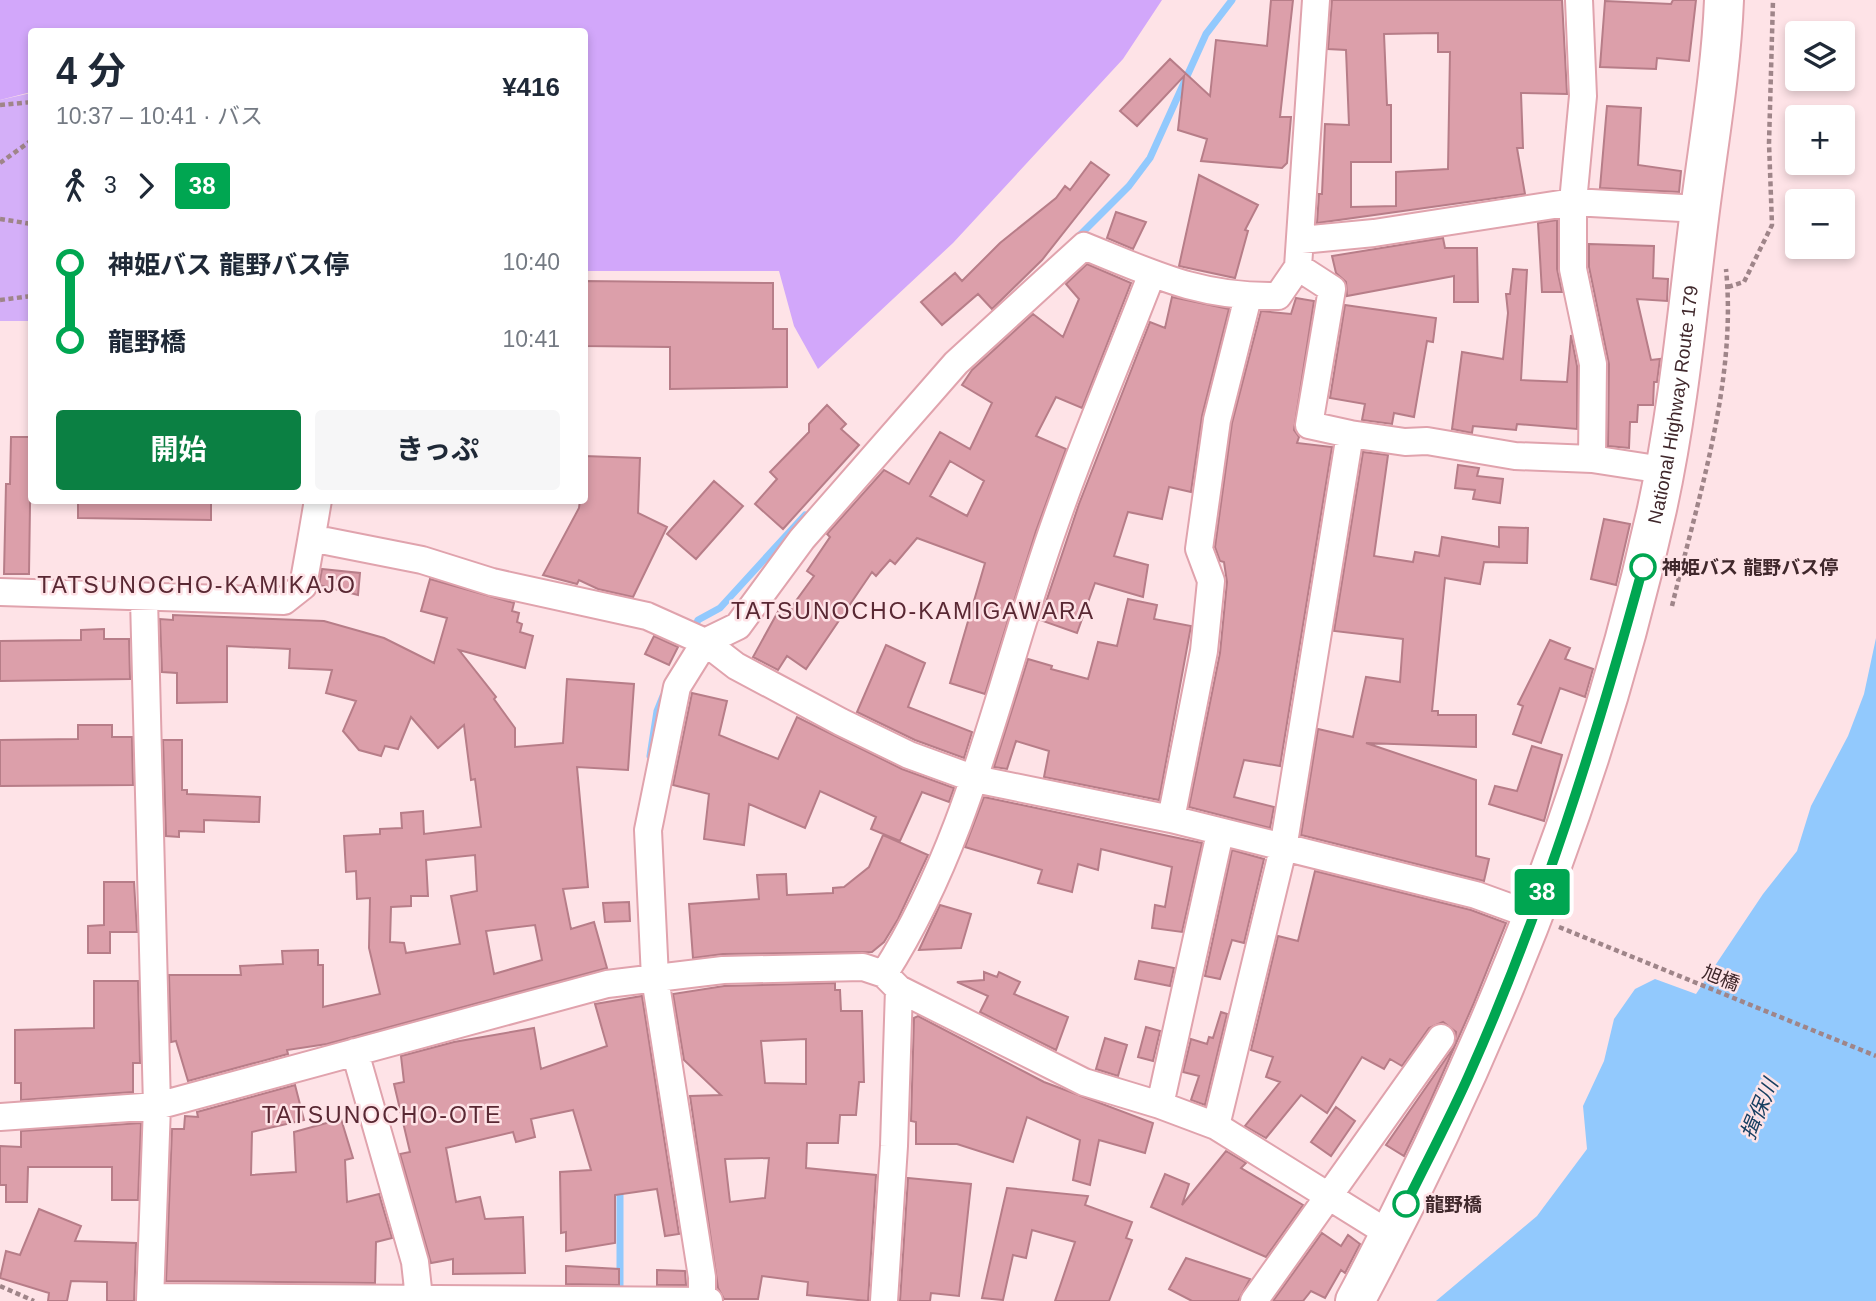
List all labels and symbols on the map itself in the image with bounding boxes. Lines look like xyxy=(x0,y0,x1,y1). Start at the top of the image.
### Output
street label: National Highway Route 179 xyxy=(1644,284,1701,526)
marker: 神姫バス 龍野バス停 xyxy=(1630,554,1656,580)
place label: 神姫バス 龍野バス停 xyxy=(1662,557,1838,578)
district label: TATSUNOCHO-KAMIKAJO xyxy=(37,572,357,598)
district label: TATSUNOCHO-KAMIGAWARA xyxy=(731,598,1095,624)
line badge: 38 xyxy=(1510,869,1574,915)
street label: 旭橋 xyxy=(1699,961,1743,995)
water label: 揖保川 xyxy=(1736,1074,1783,1142)
district label: TATSUNOCHO-OTE xyxy=(262,1102,502,1128)
marker: 龍野橋 xyxy=(1393,1191,1419,1217)
place label: 龍野橋 xyxy=(1425,1194,1482,1215)

